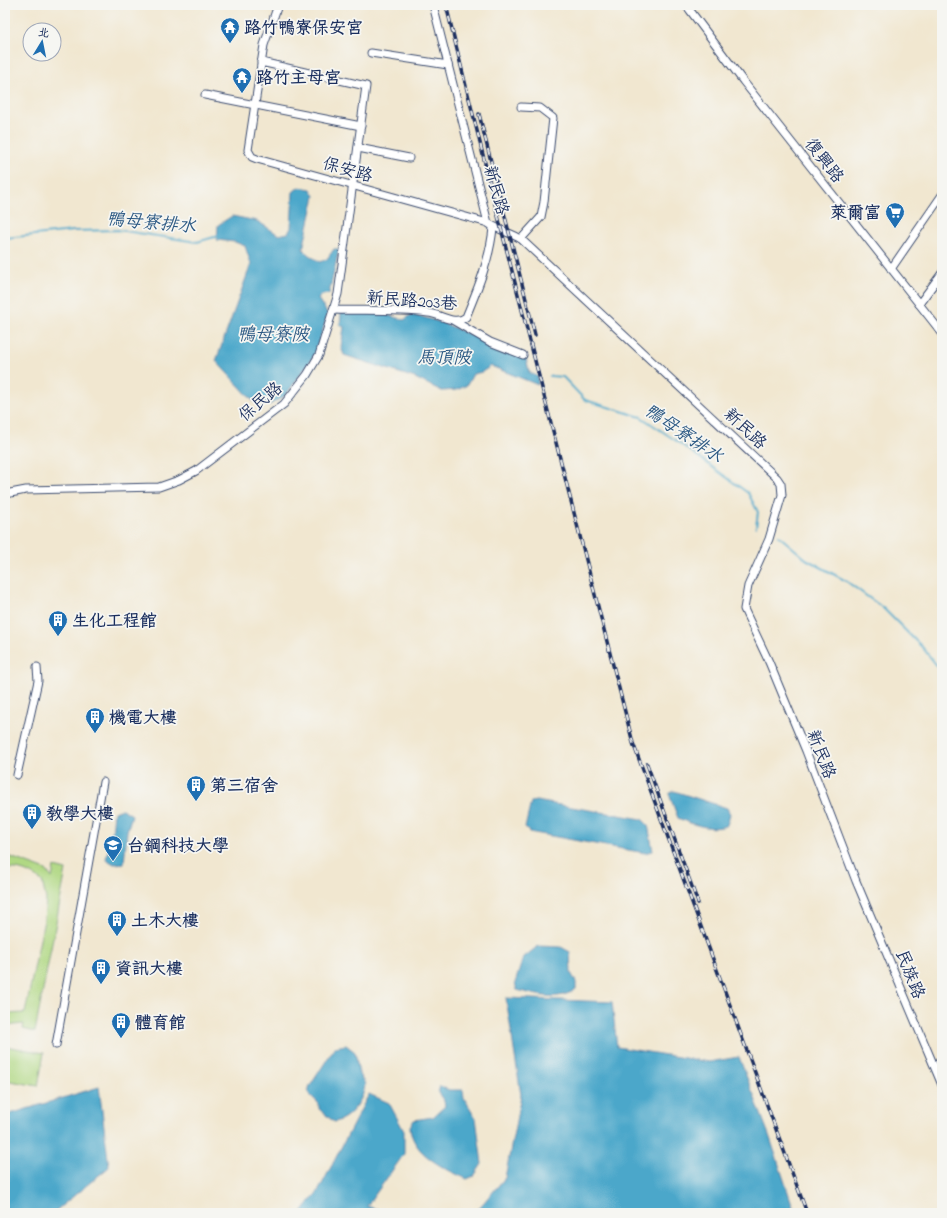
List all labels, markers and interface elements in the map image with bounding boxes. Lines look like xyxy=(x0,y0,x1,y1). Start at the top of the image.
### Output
temple icon: 路竹鴨寮保安宮 xyxy=(219,16,241,44)
place label: 路竹鴨寮保安宮 xyxy=(244,16,363,41)
north arrow xyxy=(22,22,62,62)
text: 北 xyxy=(37,24,50,42)
temple icon: 路竹主母宮 xyxy=(231,66,253,94)
place label: 路竹主母宮 xyxy=(256,66,341,91)
street label: 復興路 xyxy=(798,133,849,189)
street label: 保安路 xyxy=(320,151,376,189)
street label: 新民路 xyxy=(477,162,515,218)
place label: 萊爾富 xyxy=(830,201,881,226)
supermarket icon: 萊爾富 xyxy=(884,201,906,229)
water label: 鴨母寮排水 xyxy=(105,207,198,241)
street label: 新民路203巷 xyxy=(366,286,459,317)
water label: 鴨母寮陂 xyxy=(237,323,311,349)
water label: 馬頂陂 xyxy=(417,346,473,372)
street label: 保民路 xyxy=(233,376,289,428)
water label: 鴨母寮排水 xyxy=(638,399,728,471)
street label: 新民路 xyxy=(718,403,772,456)
building icon: 生化工程館 xyxy=(47,609,69,637)
place label: 生化工程館 xyxy=(72,609,157,634)
building icon: 機電大樓 xyxy=(84,706,106,734)
place label: 機電大樓 xyxy=(109,706,177,731)
street label: 新民路 xyxy=(800,726,841,783)
building icon: 第三宿舍 xyxy=(185,774,207,802)
place label: 第三宿舍 xyxy=(210,774,278,799)
building icon: 教學大樓 xyxy=(21,802,43,830)
place label: 教學大樓 xyxy=(46,802,114,827)
school or university icon: 台鋼科技大學 xyxy=(102,834,124,862)
place label: 台鋼科技大學 xyxy=(127,834,229,859)
building icon: 土木大樓 xyxy=(106,909,128,937)
place label: 土木大樓 xyxy=(131,909,199,934)
street label: 民族路 xyxy=(888,946,931,1003)
building icon: 資訊大樓 xyxy=(90,957,112,985)
place label: 資訊大樓 xyxy=(115,957,183,982)
building icon: 體育館 xyxy=(110,1011,132,1039)
place label: 體育館 xyxy=(135,1011,186,1036)

